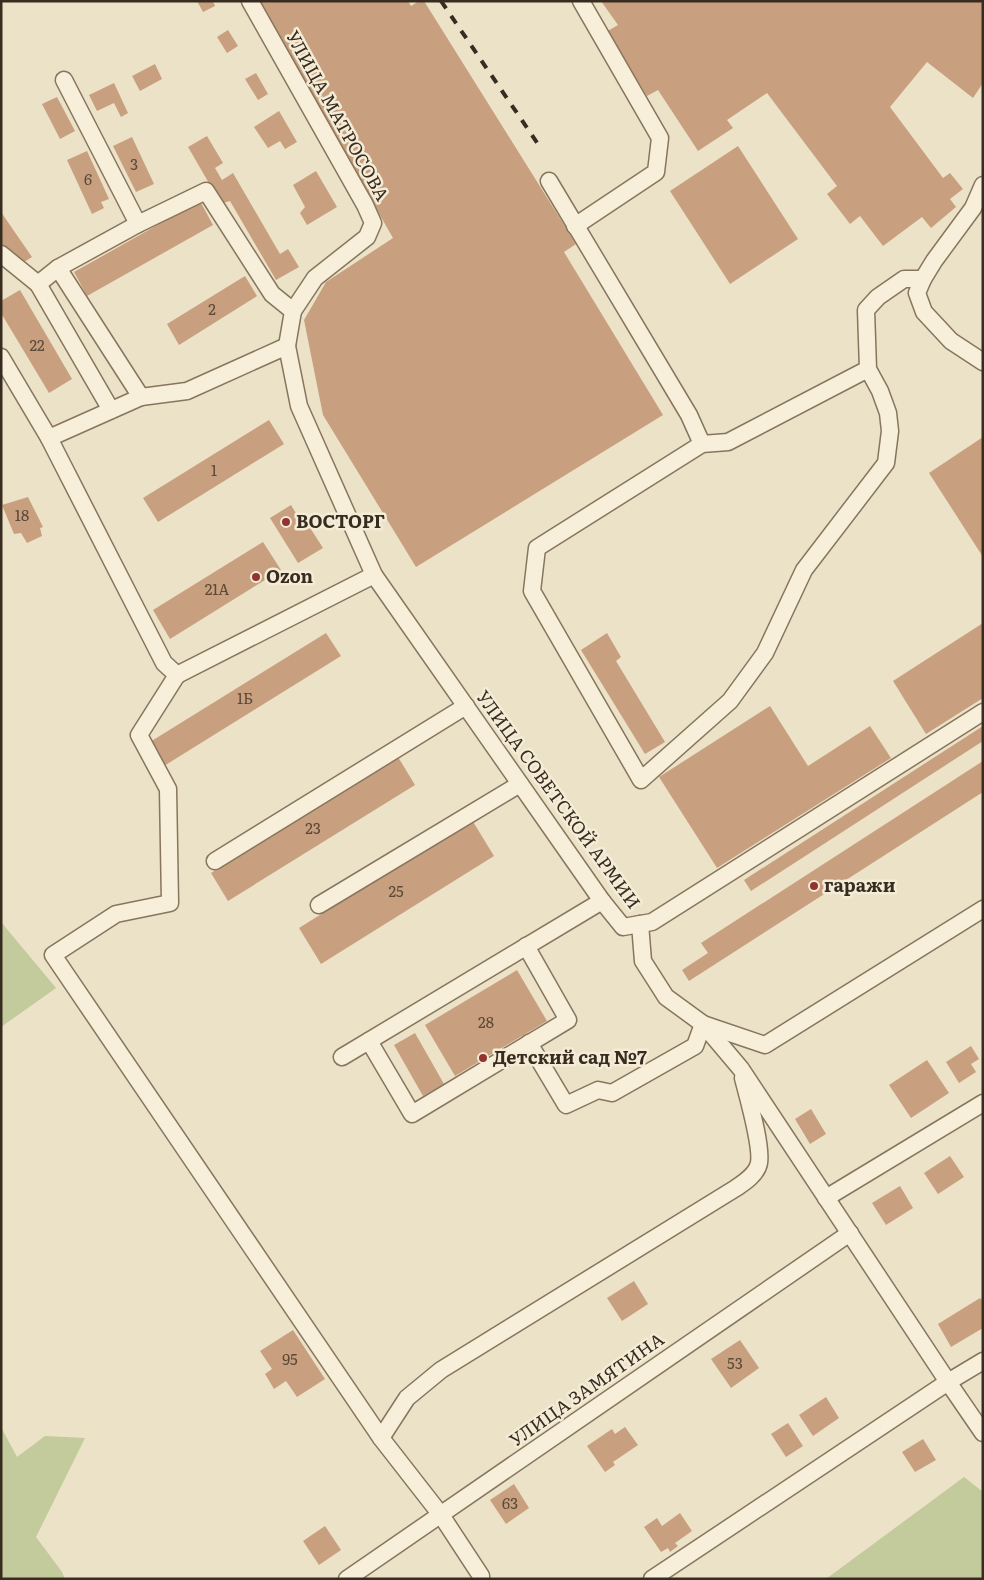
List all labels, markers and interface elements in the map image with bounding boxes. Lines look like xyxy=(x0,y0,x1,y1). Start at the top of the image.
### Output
street label: УЛИЦА МАТРОСОВА xyxy=(280,25,396,205)
house number: 3 xyxy=(130,152,138,175)
house number: 6 xyxy=(84,167,92,190)
house number: 2 xyxy=(208,297,216,320)
house number: 22 xyxy=(29,333,45,356)
house number: 1 xyxy=(211,458,217,481)
house number: 18 xyxy=(15,503,29,526)
place label: ВОСТОРГ xyxy=(296,507,385,534)
marker: ВОСТОРГ xyxy=(280,516,292,528)
place label: Ozon xyxy=(266,562,313,589)
marker: Ozon xyxy=(250,571,262,583)
house number: 21А xyxy=(205,577,229,600)
street label: УЛИЦА СОВЕТСКОЙ АРМИИ xyxy=(471,684,648,914)
house number: 1Б xyxy=(237,686,253,709)
house number: 23 xyxy=(305,816,321,839)
place label: гаражи xyxy=(824,871,896,898)
house number: 25 xyxy=(388,879,404,902)
marker: гаражи xyxy=(808,880,820,892)
house number: 28 xyxy=(478,1010,494,1033)
place label: Детский сад №7 xyxy=(493,1043,647,1070)
marker: Детский сад №7 xyxy=(477,1052,489,1064)
street label: УЛИЦА ЗАМЯТИНА xyxy=(503,1325,669,1452)
house number: 95 xyxy=(282,1347,298,1370)
house number: 53 xyxy=(727,1351,743,1374)
house number: 63 xyxy=(502,1491,518,1514)

